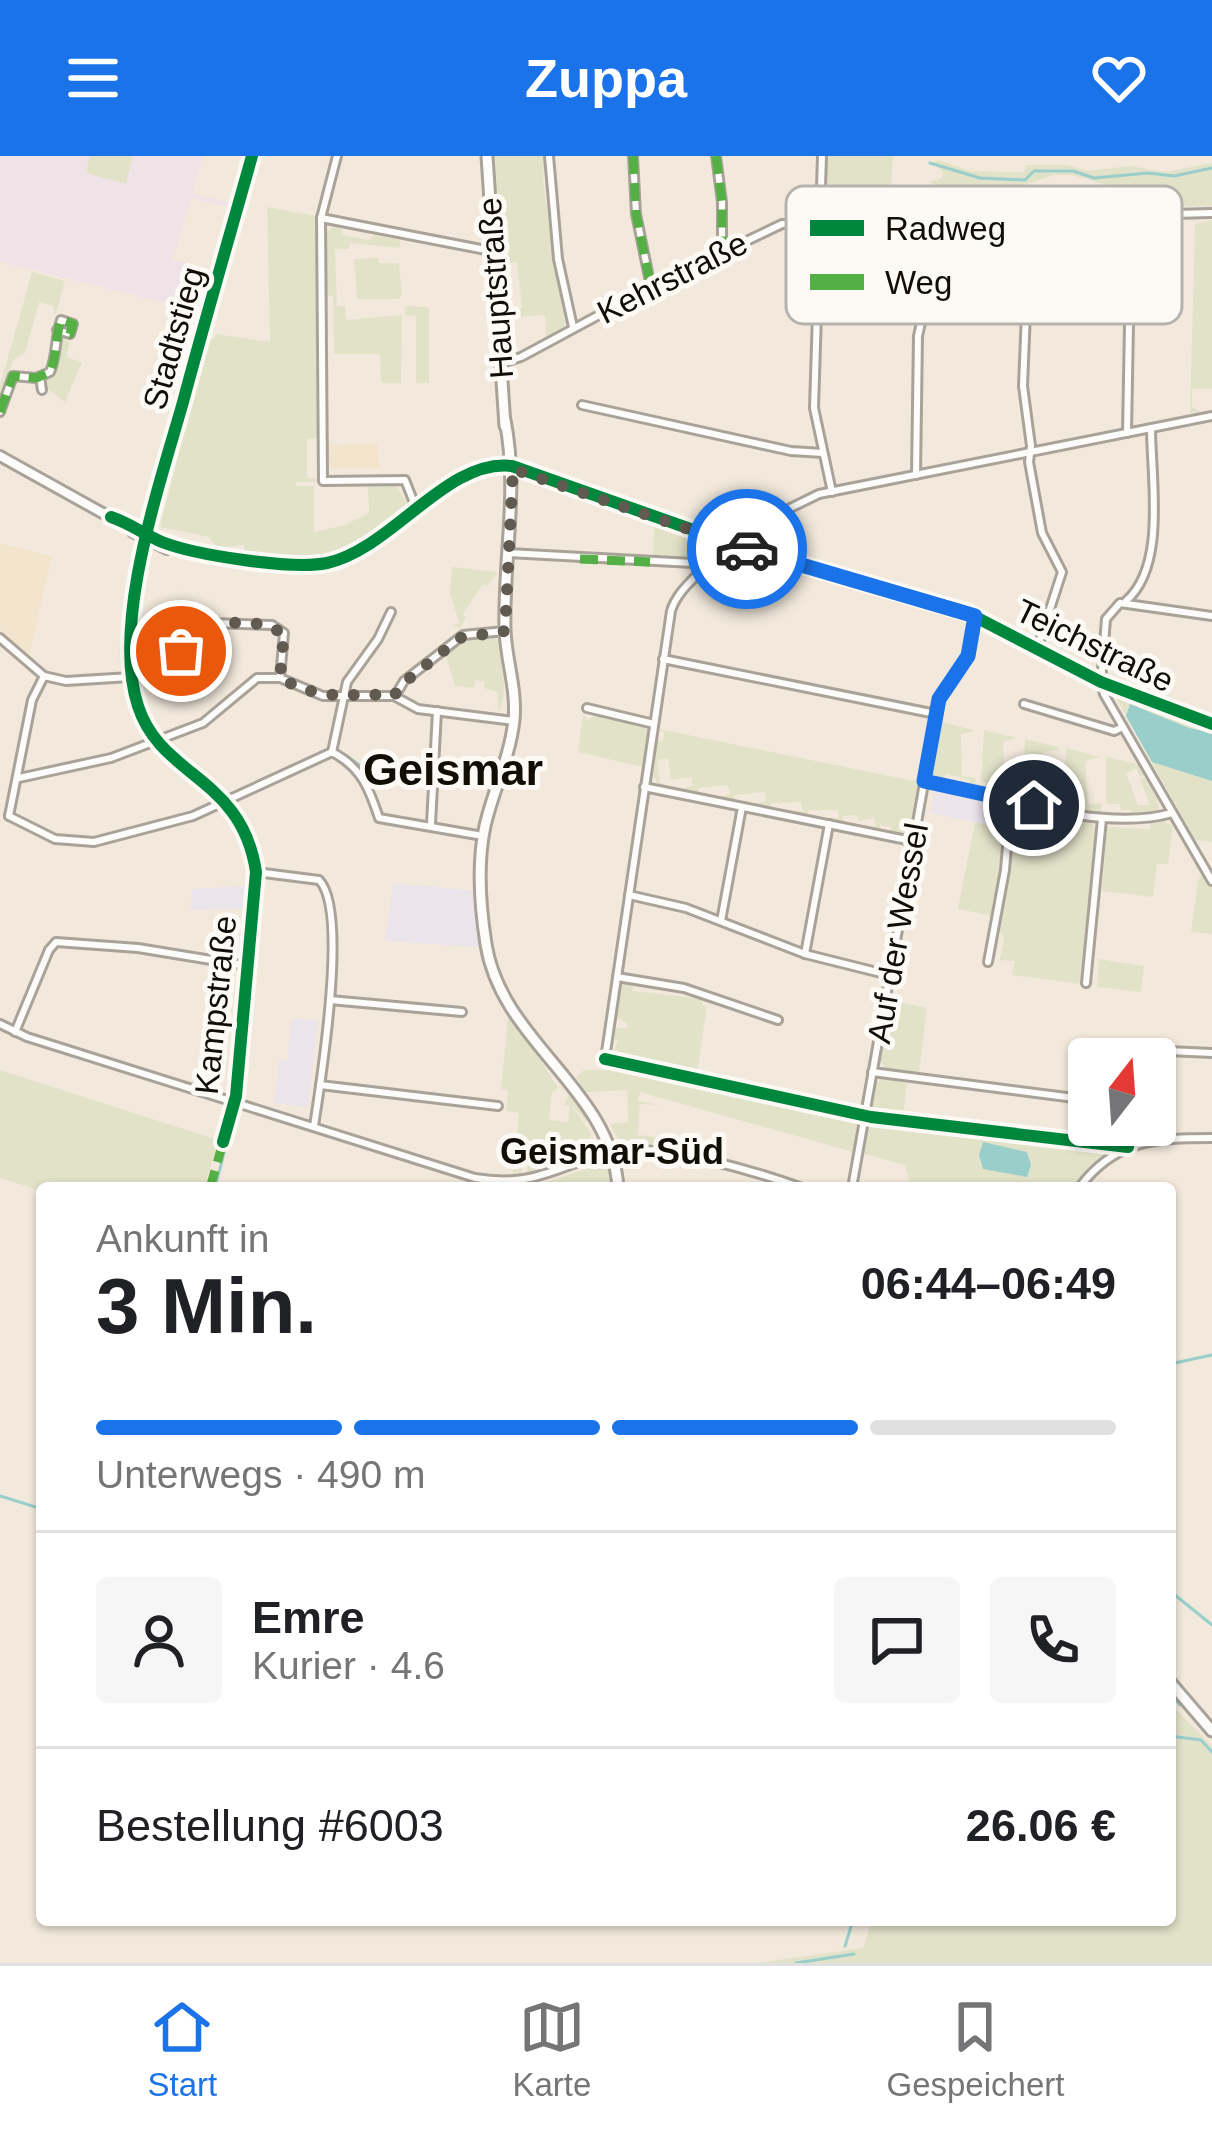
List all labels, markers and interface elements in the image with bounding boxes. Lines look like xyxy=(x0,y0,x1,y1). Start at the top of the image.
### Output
icon: menu xyxy=(60,45,126,111)
icon: heart xyxy=(1086,45,1152,111)
text: Zuppa xyxy=(525,48,687,108)
legend xyxy=(786,186,1182,324)
street label: Hauptstraße xyxy=(471,196,520,380)
text: Radweg xyxy=(885,210,1006,247)
street label: Kehrstraße xyxy=(591,224,753,331)
street label: Stadtstieg xyxy=(135,262,211,414)
text: Weg xyxy=(885,264,952,301)
courier xyxy=(687,489,807,609)
icon: car xyxy=(714,516,780,582)
street label: Teichstraße xyxy=(1010,591,1180,699)
pin xyxy=(130,600,232,702)
icon: bag xyxy=(148,618,214,684)
district label: Geismar xyxy=(363,744,543,795)
pin xyxy=(983,754,1085,856)
icon: home xyxy=(1001,772,1067,838)
street label: Auf der Wessel xyxy=(860,820,935,1046)
street label: Kampstraße xyxy=(188,914,243,1096)
north arrow xyxy=(1068,1038,1176,1146)
map controls xyxy=(1068,1038,1176,1146)
district label: Geismar-Süd xyxy=(500,1131,724,1172)
text: Ankunft in xyxy=(96,1217,269,1260)
text: 06:44–06:49 xyxy=(861,1258,1116,1309)
text: 3 Min. xyxy=(96,1262,317,1350)
text: Unterwegs · 490 m xyxy=(96,1453,425,1496)
button: person xyxy=(96,1577,222,1703)
button: chat xyxy=(834,1577,960,1703)
button: phone xyxy=(990,1577,1116,1703)
text: Emre xyxy=(252,1592,365,1643)
text: Kurier · 4.6 xyxy=(252,1644,445,1687)
text: Bestellung #6003 xyxy=(96,1800,444,1851)
text: 26.06 € xyxy=(966,1800,1116,1851)
tab: Start xyxy=(148,1994,217,2104)
tab: Karte xyxy=(512,1994,591,2104)
tab: Gespeichert xyxy=(886,1994,1064,2104)

